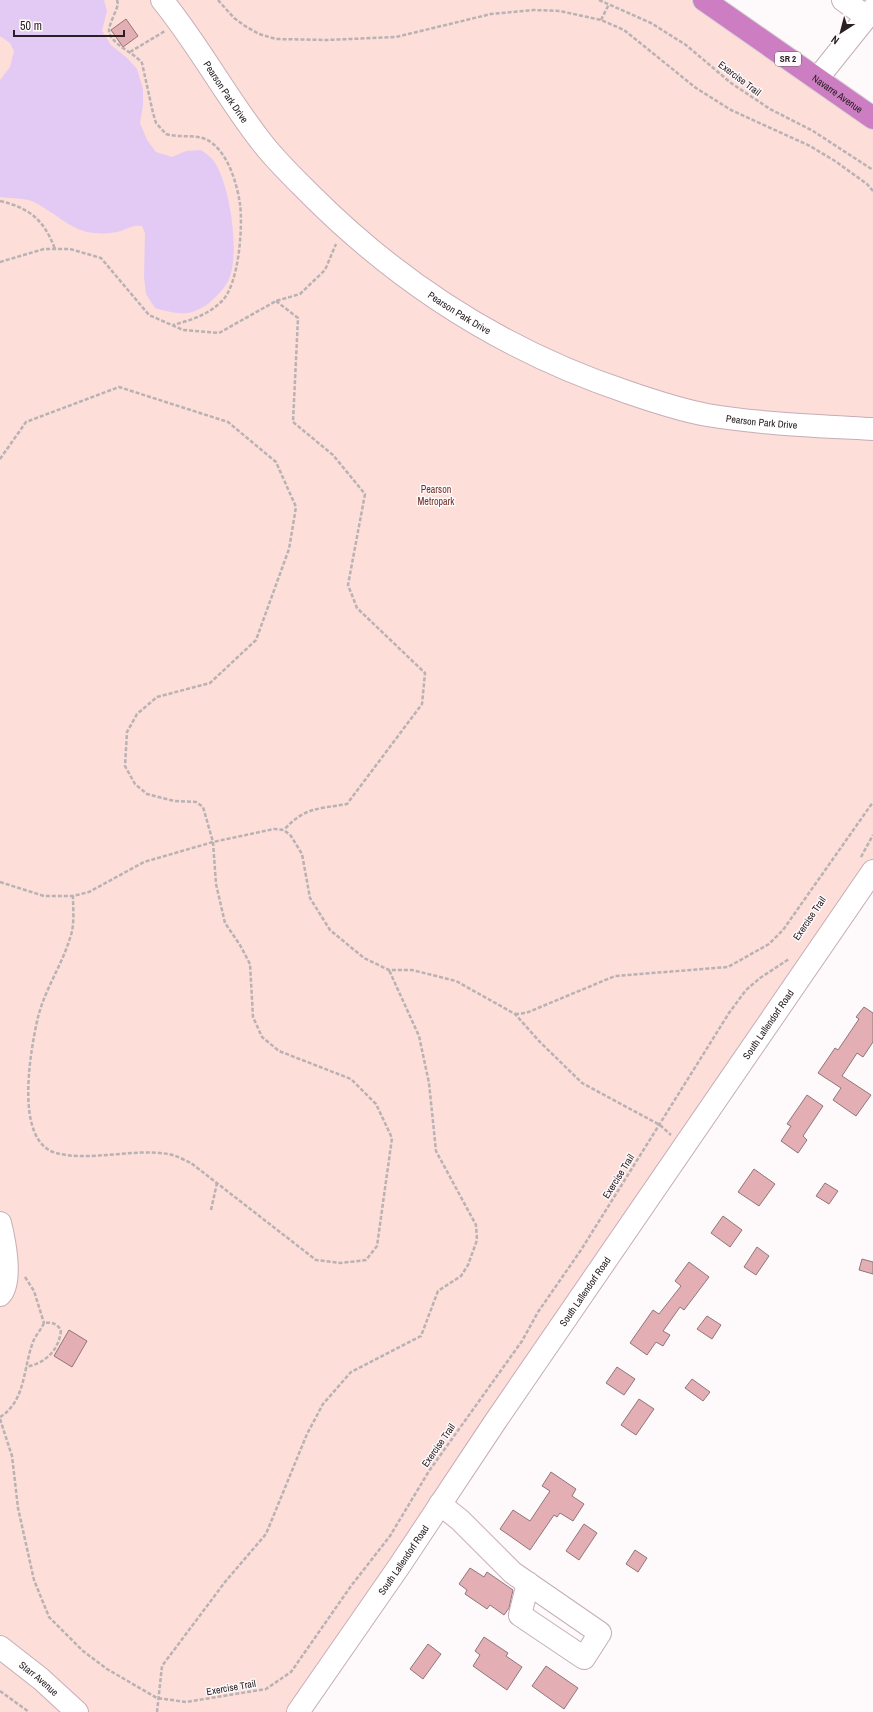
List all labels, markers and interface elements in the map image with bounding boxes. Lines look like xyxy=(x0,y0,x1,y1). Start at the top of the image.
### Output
scale bar xyxy=(14,12,124,38)
north arrow xyxy=(821,12,861,52)
text: 50 m xyxy=(20,18,42,34)
text: N xyxy=(828,33,842,48)
road number: SR 2 xyxy=(775,52,801,66)
street label: Exercise Trail xyxy=(716,58,764,99)
street label: Pearson Park Drive xyxy=(200,59,251,126)
street label: Navarre Avenue xyxy=(810,72,866,116)
street label: Pearson Park Drive xyxy=(425,289,493,338)
street label: Pearson Park Drive xyxy=(725,412,798,432)
park label: Pearson Metropark xyxy=(418,483,455,508)
street label: Exercise Trail xyxy=(790,894,829,943)
street label: South Lallendorf Road xyxy=(740,987,797,1062)
street label: Exercise Trail xyxy=(600,1151,637,1201)
street label: South Lallendorf Road xyxy=(557,1254,613,1329)
street label: Exercise Trail xyxy=(419,1421,458,1470)
street label: South Lallendorf Road xyxy=(375,1523,432,1598)
street label: Starr Avenue xyxy=(16,1658,61,1699)
street label: Exercise Trail xyxy=(205,1677,257,1698)

